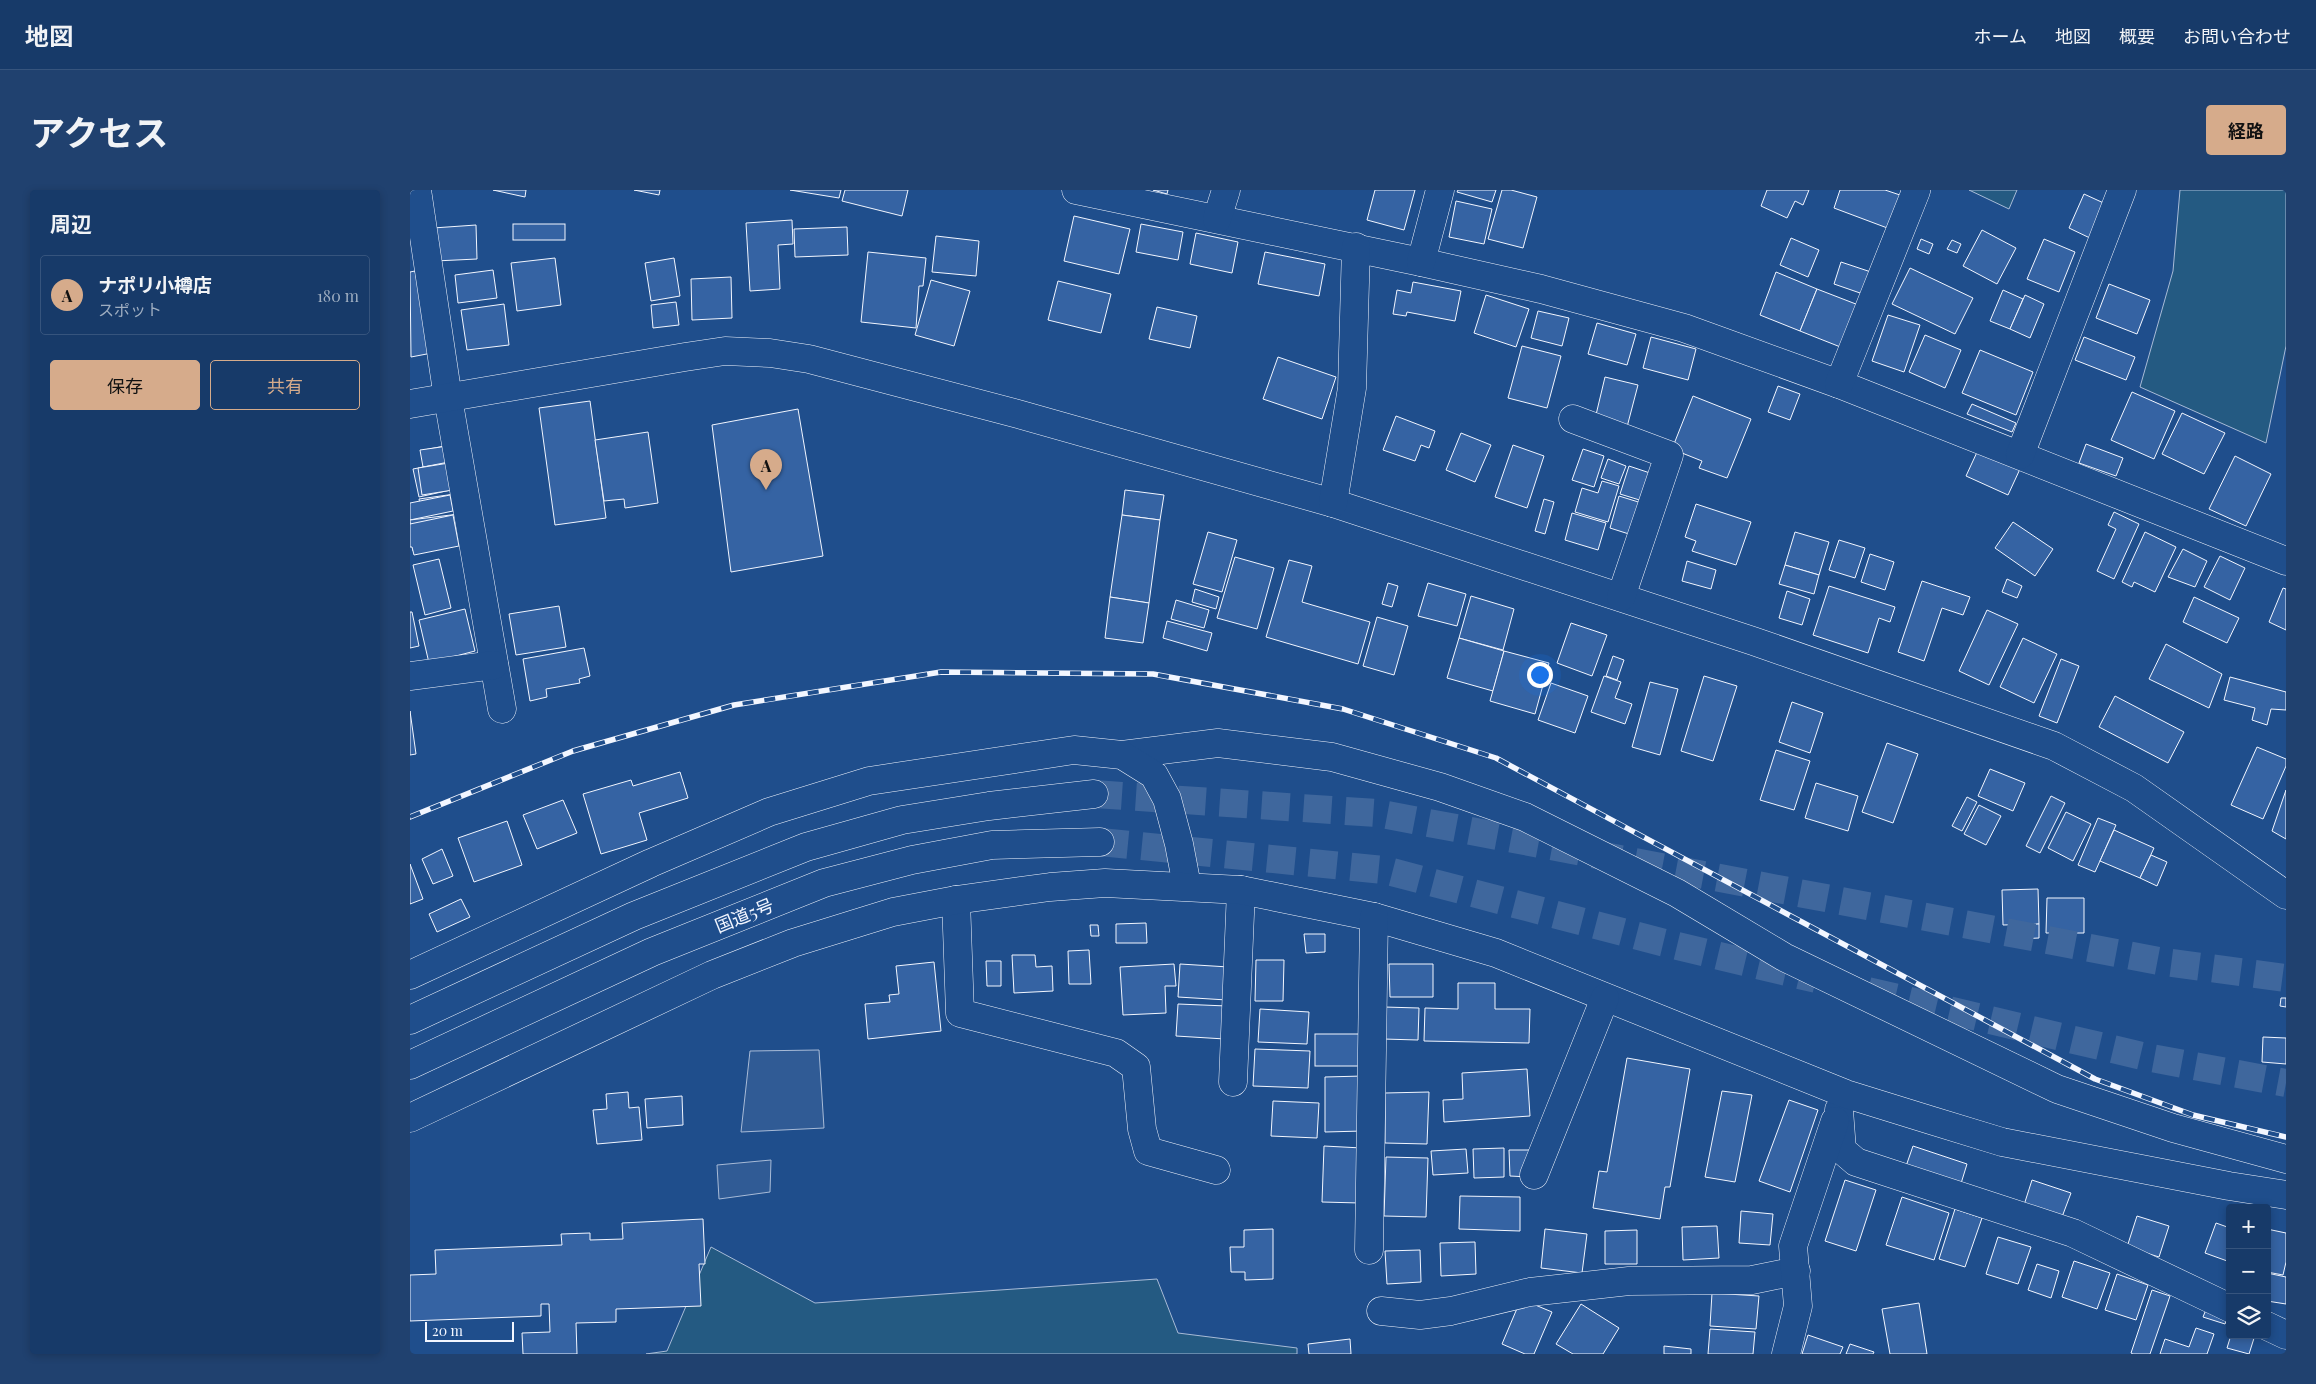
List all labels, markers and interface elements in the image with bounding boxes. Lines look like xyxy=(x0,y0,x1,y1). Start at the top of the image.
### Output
text: 地図 xyxy=(25,19,73,51)
text: ホーム xyxy=(1974,24,2027,48)
text: 地図 xyxy=(2055,24,2091,48)
text: 概要 xyxy=(2119,24,2155,48)
text: お問い合わせ xyxy=(2183,24,2291,48)
button: 経路 xyxy=(2206,105,2286,155)
text: アクセス xyxy=(30,108,168,155)
text: 周辺 xyxy=(50,209,92,237)
text: ナポリ小樽店 xyxy=(98,271,212,297)
text: A xyxy=(62,285,72,306)
text: 180 m xyxy=(317,285,359,306)
text: スポット xyxy=(98,299,162,320)
button: 保存 xyxy=(50,360,200,410)
button: 共有 xyxy=(210,360,360,410)
pin: A xyxy=(750,449,782,490)
your location xyxy=(1527,662,1553,688)
street label: 国道5号 xyxy=(711,892,777,938)
map controls xyxy=(2226,1204,2271,1339)
button: + xyxy=(2226,1204,2271,1249)
button: − xyxy=(2226,1249,2271,1294)
button: layers xyxy=(2226,1294,2271,1339)
scale bar xyxy=(425,1319,514,1342)
text: 20 m xyxy=(432,1321,463,1340)

